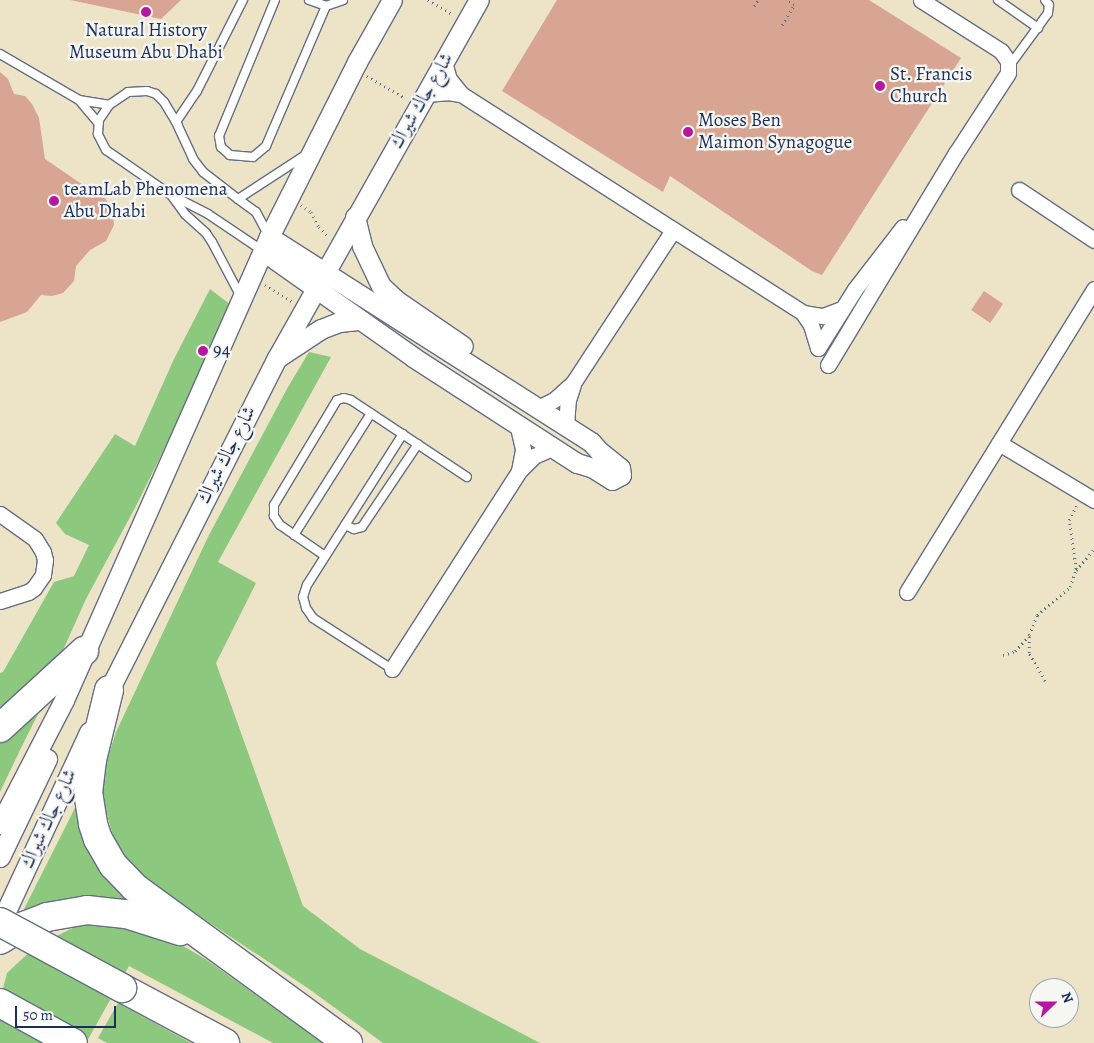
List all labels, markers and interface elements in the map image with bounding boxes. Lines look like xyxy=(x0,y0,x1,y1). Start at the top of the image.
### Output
marker: Natural History Museum Abu Dhabi xyxy=(140,6,152,18)
place label: Natural History Museum Abu Dhabi xyxy=(69,20,223,64)
street label: شارع جاك شيراك xyxy=(385,49,459,153)
place label: St. Francis Church xyxy=(890,64,973,108)
marker: St. Francis Church xyxy=(874,80,886,92)
place label: Moses Ben Maimon Synagogue xyxy=(698,110,852,154)
marker: Moses Ben Maimon Synagogue xyxy=(682,126,694,138)
place label: teamLab Phenomena Abu Dhabi xyxy=(64,179,228,223)
marker: teamLab Phenomena Abu Dhabi xyxy=(48,195,60,207)
place label: 94 xyxy=(213,340,230,362)
marker: 94 xyxy=(197,345,209,357)
street label: شارع جاك شيراك xyxy=(193,402,261,508)
street label: شارع جاك شيراك xyxy=(16,766,82,872)
north arrow xyxy=(1029,978,1079,1028)
text: N xyxy=(1057,989,1078,1006)
scale bar xyxy=(18,996,119,1028)
text: 50 m xyxy=(23,1005,53,1025)

